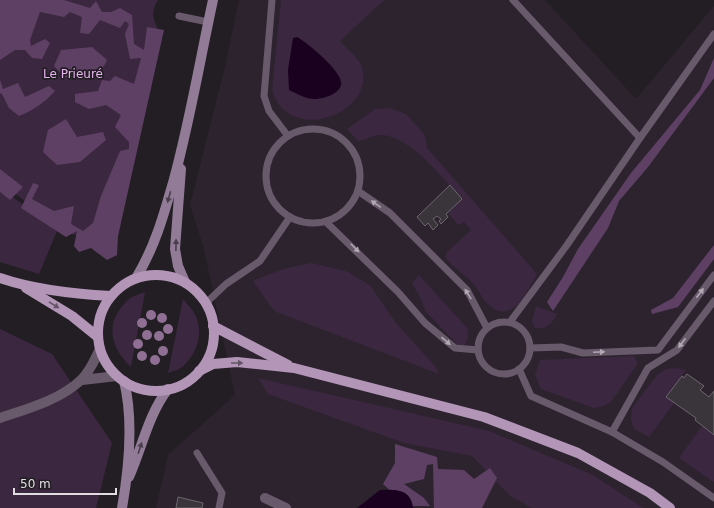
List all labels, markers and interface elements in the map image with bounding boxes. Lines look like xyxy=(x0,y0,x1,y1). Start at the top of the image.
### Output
park label: Le Prieuré xyxy=(43,67,103,81)
one-way arrow xyxy=(166,191,172,203)
one-way arrow xyxy=(370,200,381,208)
one-way arrow xyxy=(172,239,179,251)
one-way arrow xyxy=(350,243,359,253)
one-way arrow xyxy=(465,288,472,300)
one-way arrow xyxy=(696,288,704,298)
one-way arrow xyxy=(48,302,60,309)
one-way arrow xyxy=(440,336,451,345)
one-way arrow xyxy=(678,338,686,349)
one-way arrow xyxy=(593,349,606,355)
one-way arrow xyxy=(230,360,243,366)
one-way arrow xyxy=(137,442,143,454)
scale bar xyxy=(14,470,116,496)
text: 50 m xyxy=(20,477,51,491)

